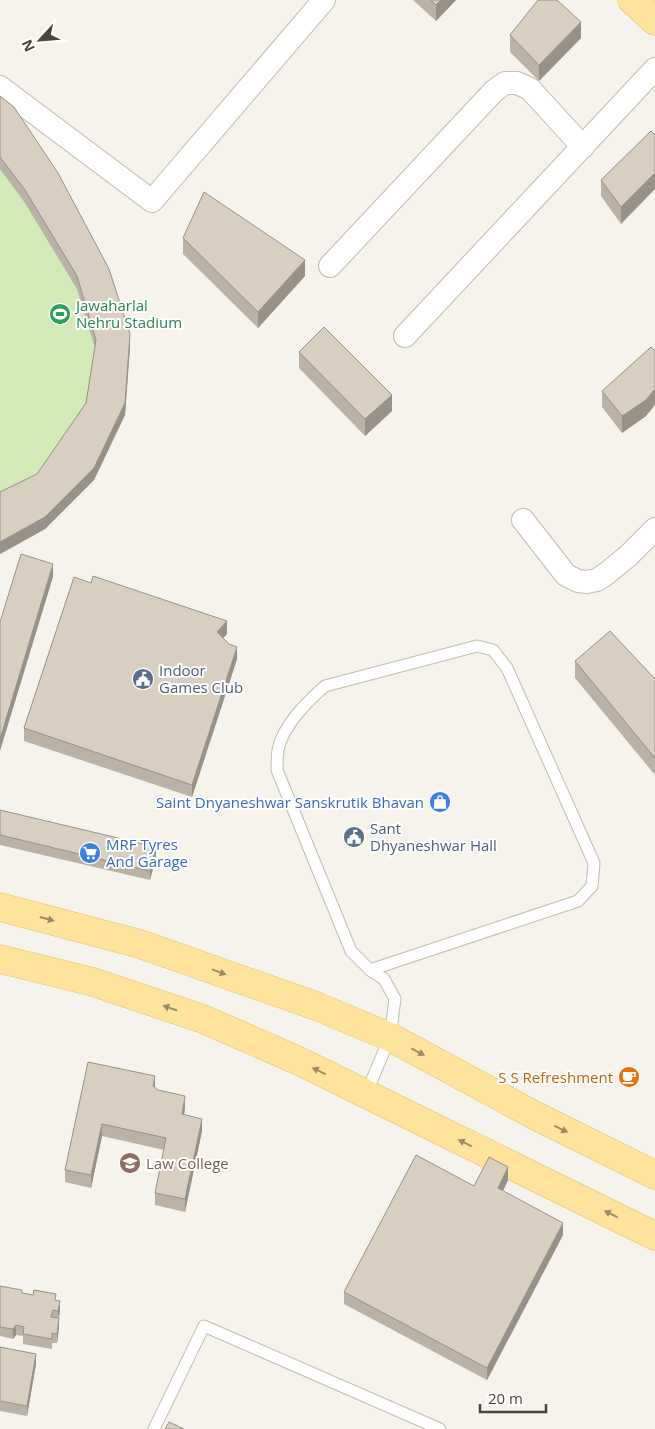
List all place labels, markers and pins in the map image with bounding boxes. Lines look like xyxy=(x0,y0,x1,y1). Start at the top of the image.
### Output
place label: Jawaharlal Nehru Stadium xyxy=(74,295,182,332)
sports icon: Jawaharlal Nehru Stadium xyxy=(48,302,72,326)
place label: Indoor Games Club xyxy=(159,660,243,697)
public building icon: Indoor Games Club xyxy=(131,667,155,691)
shop icon: Saint Dnyaneshwar Sanskrutik Bhavan xyxy=(428,790,452,814)
place label: Saint Dnyaneshwar Sanskrutik Bhavan xyxy=(156,792,424,812)
place label: Sant Dhyaneshwar Hall xyxy=(370,818,497,855)
public building icon: Sant Dhyaneshwar Hall xyxy=(342,825,366,849)
place label: MRF Tyres And Garage xyxy=(106,834,188,871)
supermarket icon: MRF Tyres And Garage xyxy=(78,841,102,865)
cafe icon: S S Refreshment xyxy=(617,1065,641,1089)
place label: S S Refreshment xyxy=(498,1067,613,1087)
school or university icon: Law College xyxy=(118,1151,142,1175)
place label: Law College xyxy=(146,1153,229,1173)

